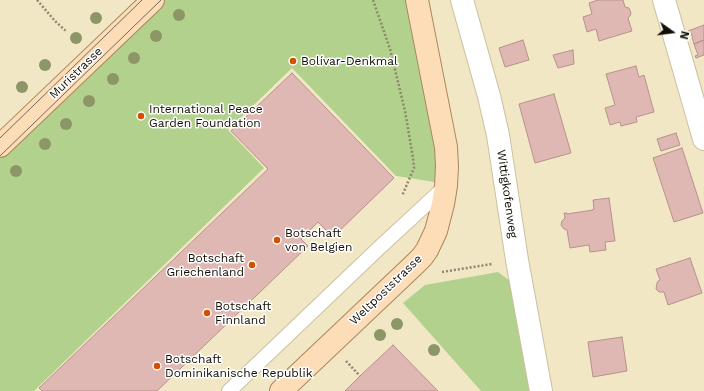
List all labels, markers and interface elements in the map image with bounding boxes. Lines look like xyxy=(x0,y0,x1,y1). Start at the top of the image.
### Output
north arrow xyxy=(652,12,692,52)
text: N xyxy=(677,29,691,41)
street label: Muristrasse xyxy=(47,44,105,102)
place label: Bolívar-Denkmal xyxy=(301,54,398,68)
marker: Bolívar-Denkmal xyxy=(288,56,298,66)
place label: International Peace Garden Foundation xyxy=(149,102,263,130)
marker: International Peace Garden Foundation xyxy=(136,111,146,121)
street label: Wittigkofenweg xyxy=(494,149,520,239)
place label: Botschaft von Belgien xyxy=(285,226,352,254)
marker: Botschaft von Belgien xyxy=(272,235,282,245)
place label: Botschaft Griechenland xyxy=(166,251,244,279)
street label: Weltpoststrasse xyxy=(347,252,425,328)
marker: Botschaft Griechenland xyxy=(247,260,257,270)
place label: Botschaft Finnland xyxy=(215,299,271,327)
marker: Botschaft Finnland xyxy=(202,308,212,318)
place label: Botschaft Dominikanische Republik xyxy=(165,352,313,380)
marker: Botschaft Dominikanische Republik xyxy=(152,361,162,371)

